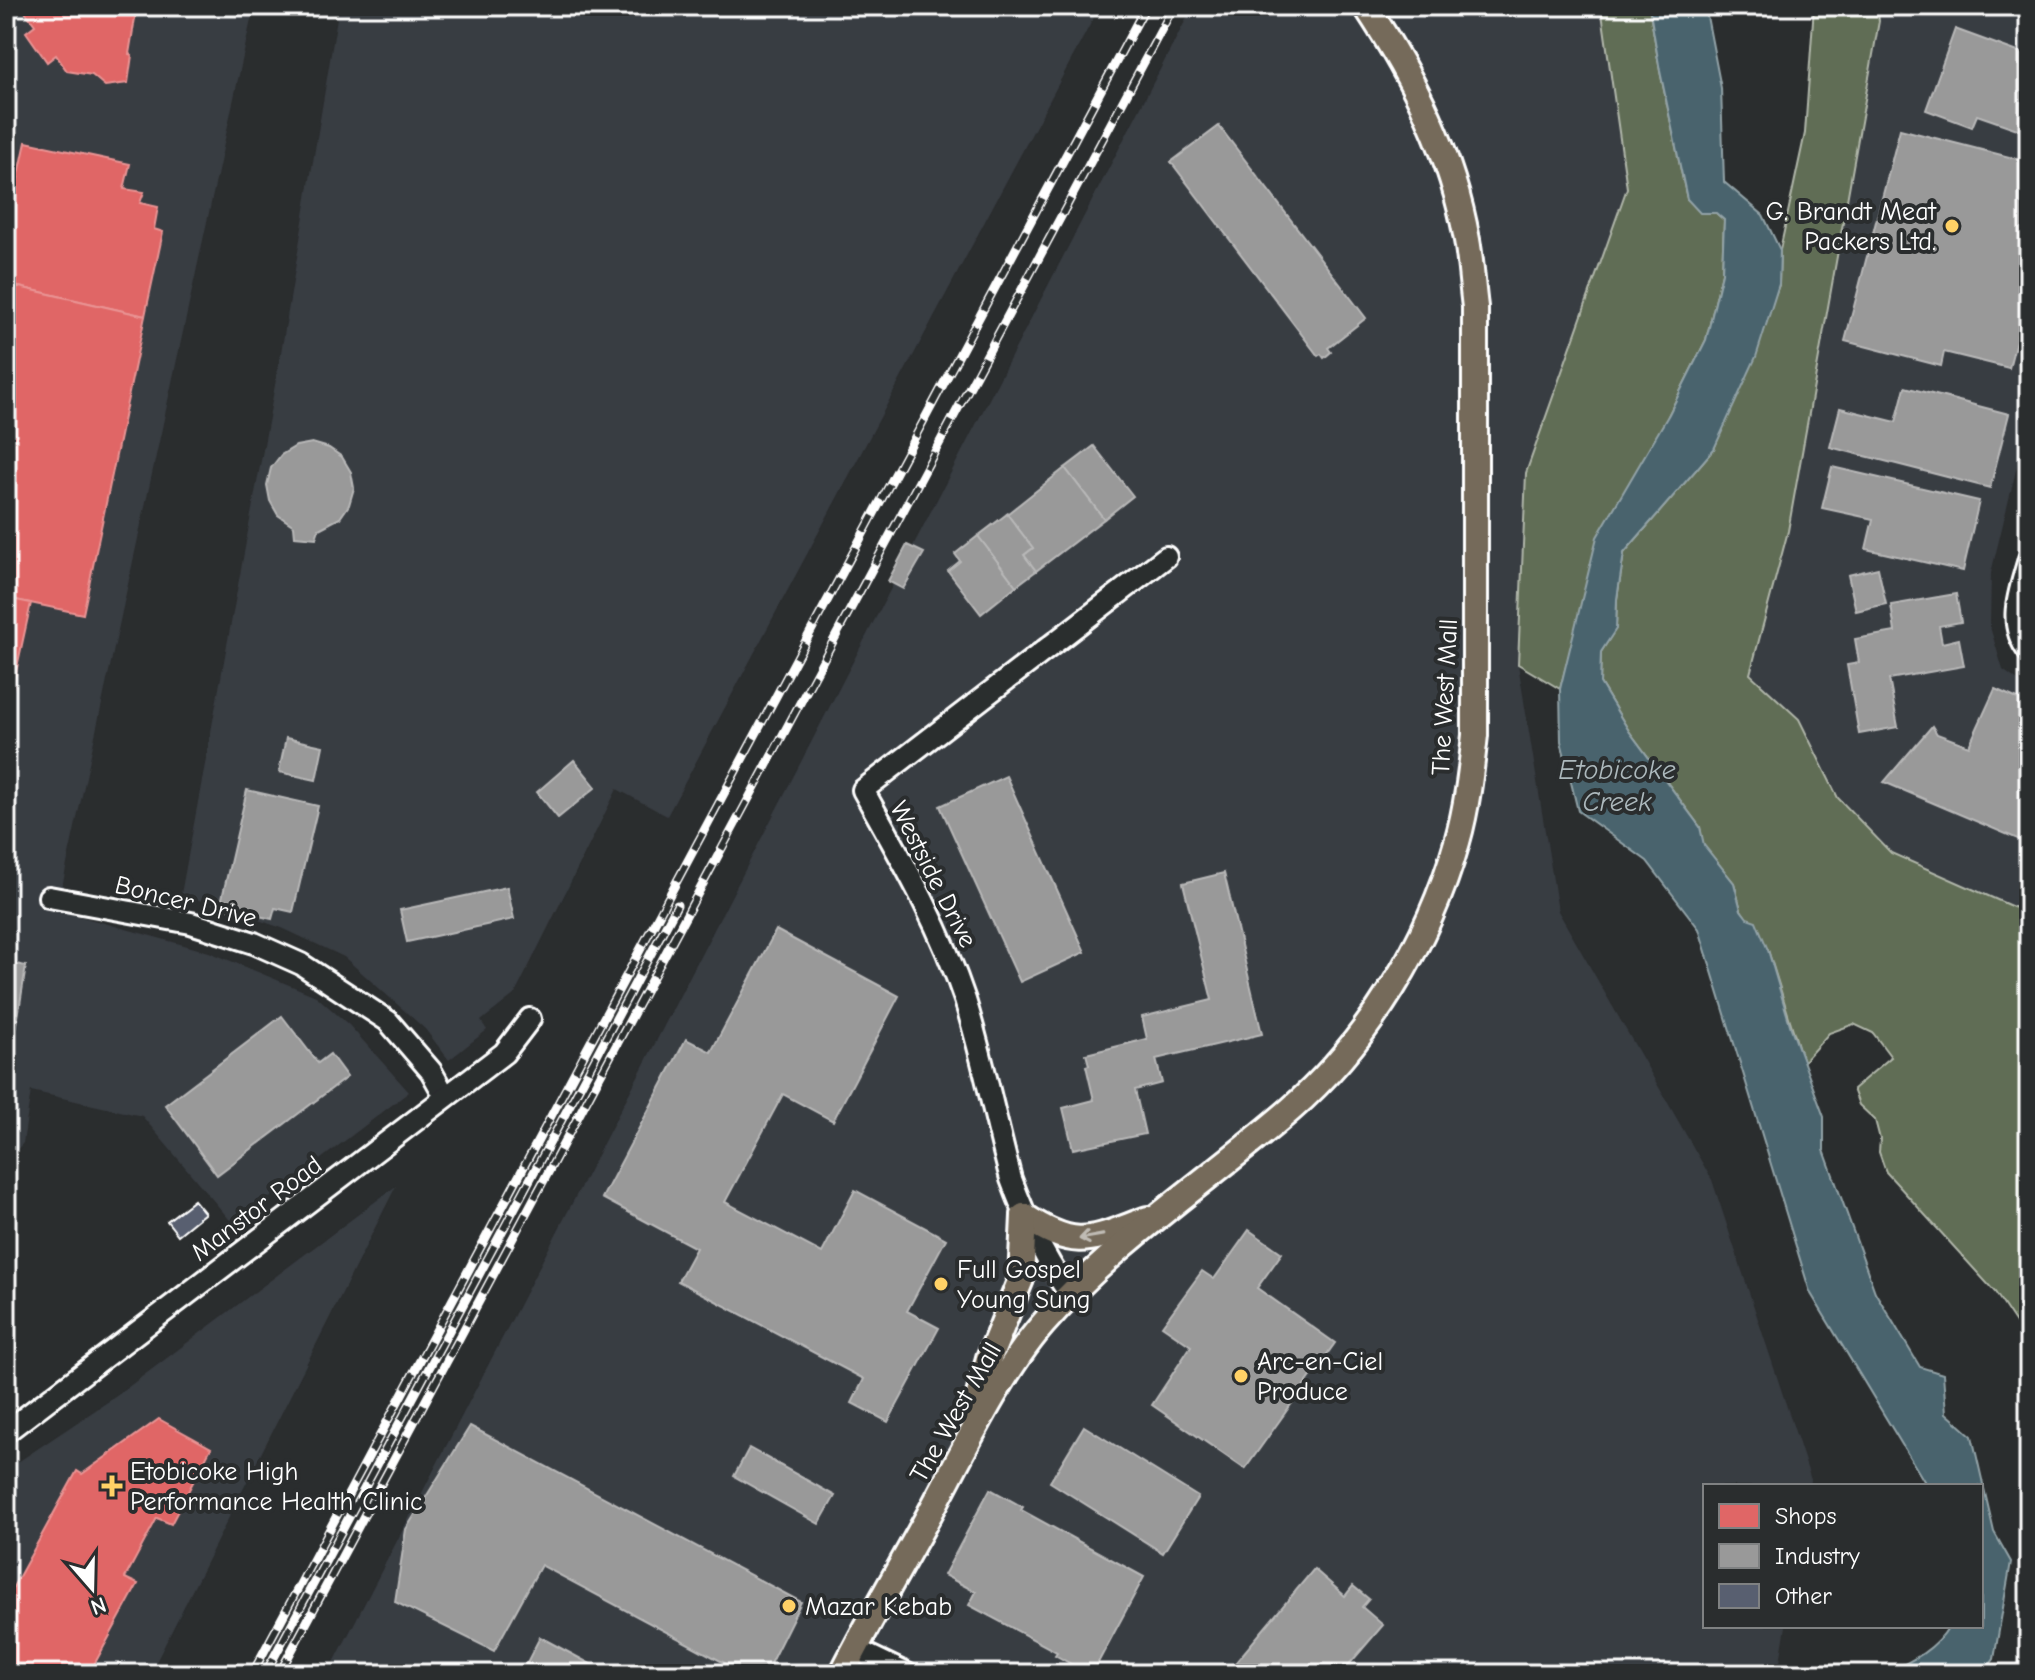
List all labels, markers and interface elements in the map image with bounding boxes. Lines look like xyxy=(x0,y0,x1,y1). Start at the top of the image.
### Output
place label: G. Brandt Meat Packers Ltd. xyxy=(1765,197,1938,257)
marker: G. Brandt Meat Packers Ltd. xyxy=(1943,217,1961,235)
street label: The West Mall xyxy=(1426,618,1464,776)
water label: Etobicoke Creek xyxy=(1558,754,1676,818)
street label: Westside Drive xyxy=(883,796,983,953)
street label: Boncer Drive xyxy=(112,870,260,934)
street label: Manstor Road xyxy=(185,1150,328,1268)
one-way arrow xyxy=(1078,1230,1104,1245)
place label: Full Gospel Young Sung xyxy=(957,1255,1091,1315)
marker: Full Gospel Young Sung xyxy=(932,1275,950,1293)
street label: The West Mall xyxy=(904,1337,1008,1488)
place label: Arc-en-Ciel Produce xyxy=(1257,1347,1383,1407)
marker: Arc-en-Ciel Produce xyxy=(1232,1367,1250,1385)
place label: Etobicoke High Performance Health Clinic xyxy=(130,1457,423,1517)
marker: Etobicoke High Performance Health Clinic xyxy=(101,1475,123,1497)
legend xyxy=(1703,1484,1983,1628)
text: Shops xyxy=(1775,1502,1836,1530)
text: Industry xyxy=(1775,1542,1860,1570)
north arrow xyxy=(52,1548,132,1628)
text: Other xyxy=(1775,1582,1832,1610)
text: N xyxy=(87,1591,110,1621)
place label: Mazar Kebab xyxy=(805,1592,952,1622)
marker: Mazar Kebab xyxy=(780,1597,798,1615)

